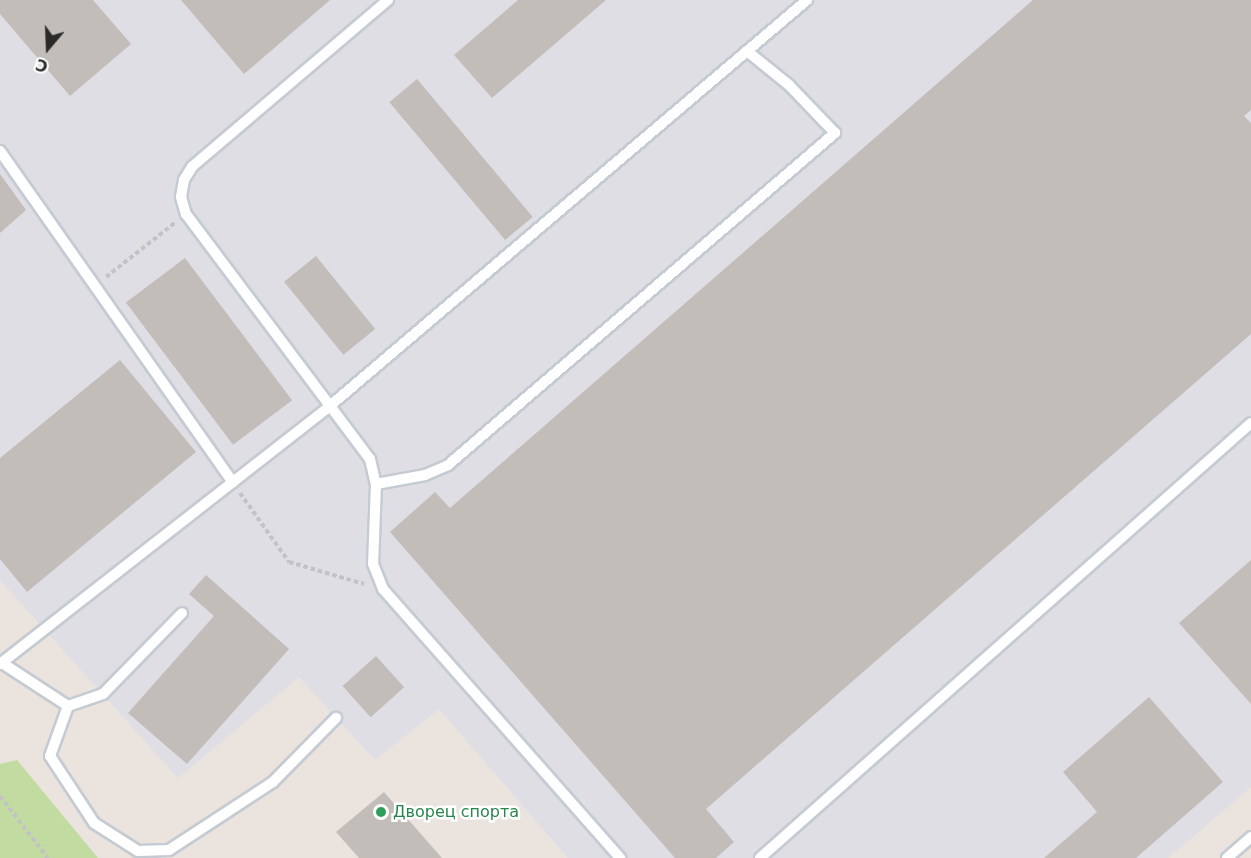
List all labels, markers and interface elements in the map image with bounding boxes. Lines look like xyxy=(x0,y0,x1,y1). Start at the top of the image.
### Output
north arrow xyxy=(18,18,78,78)
text: С xyxy=(33,55,51,76)
place label: Дворец спорта xyxy=(393,802,519,822)
marker: Дворец спорта xyxy=(374,805,388,819)

